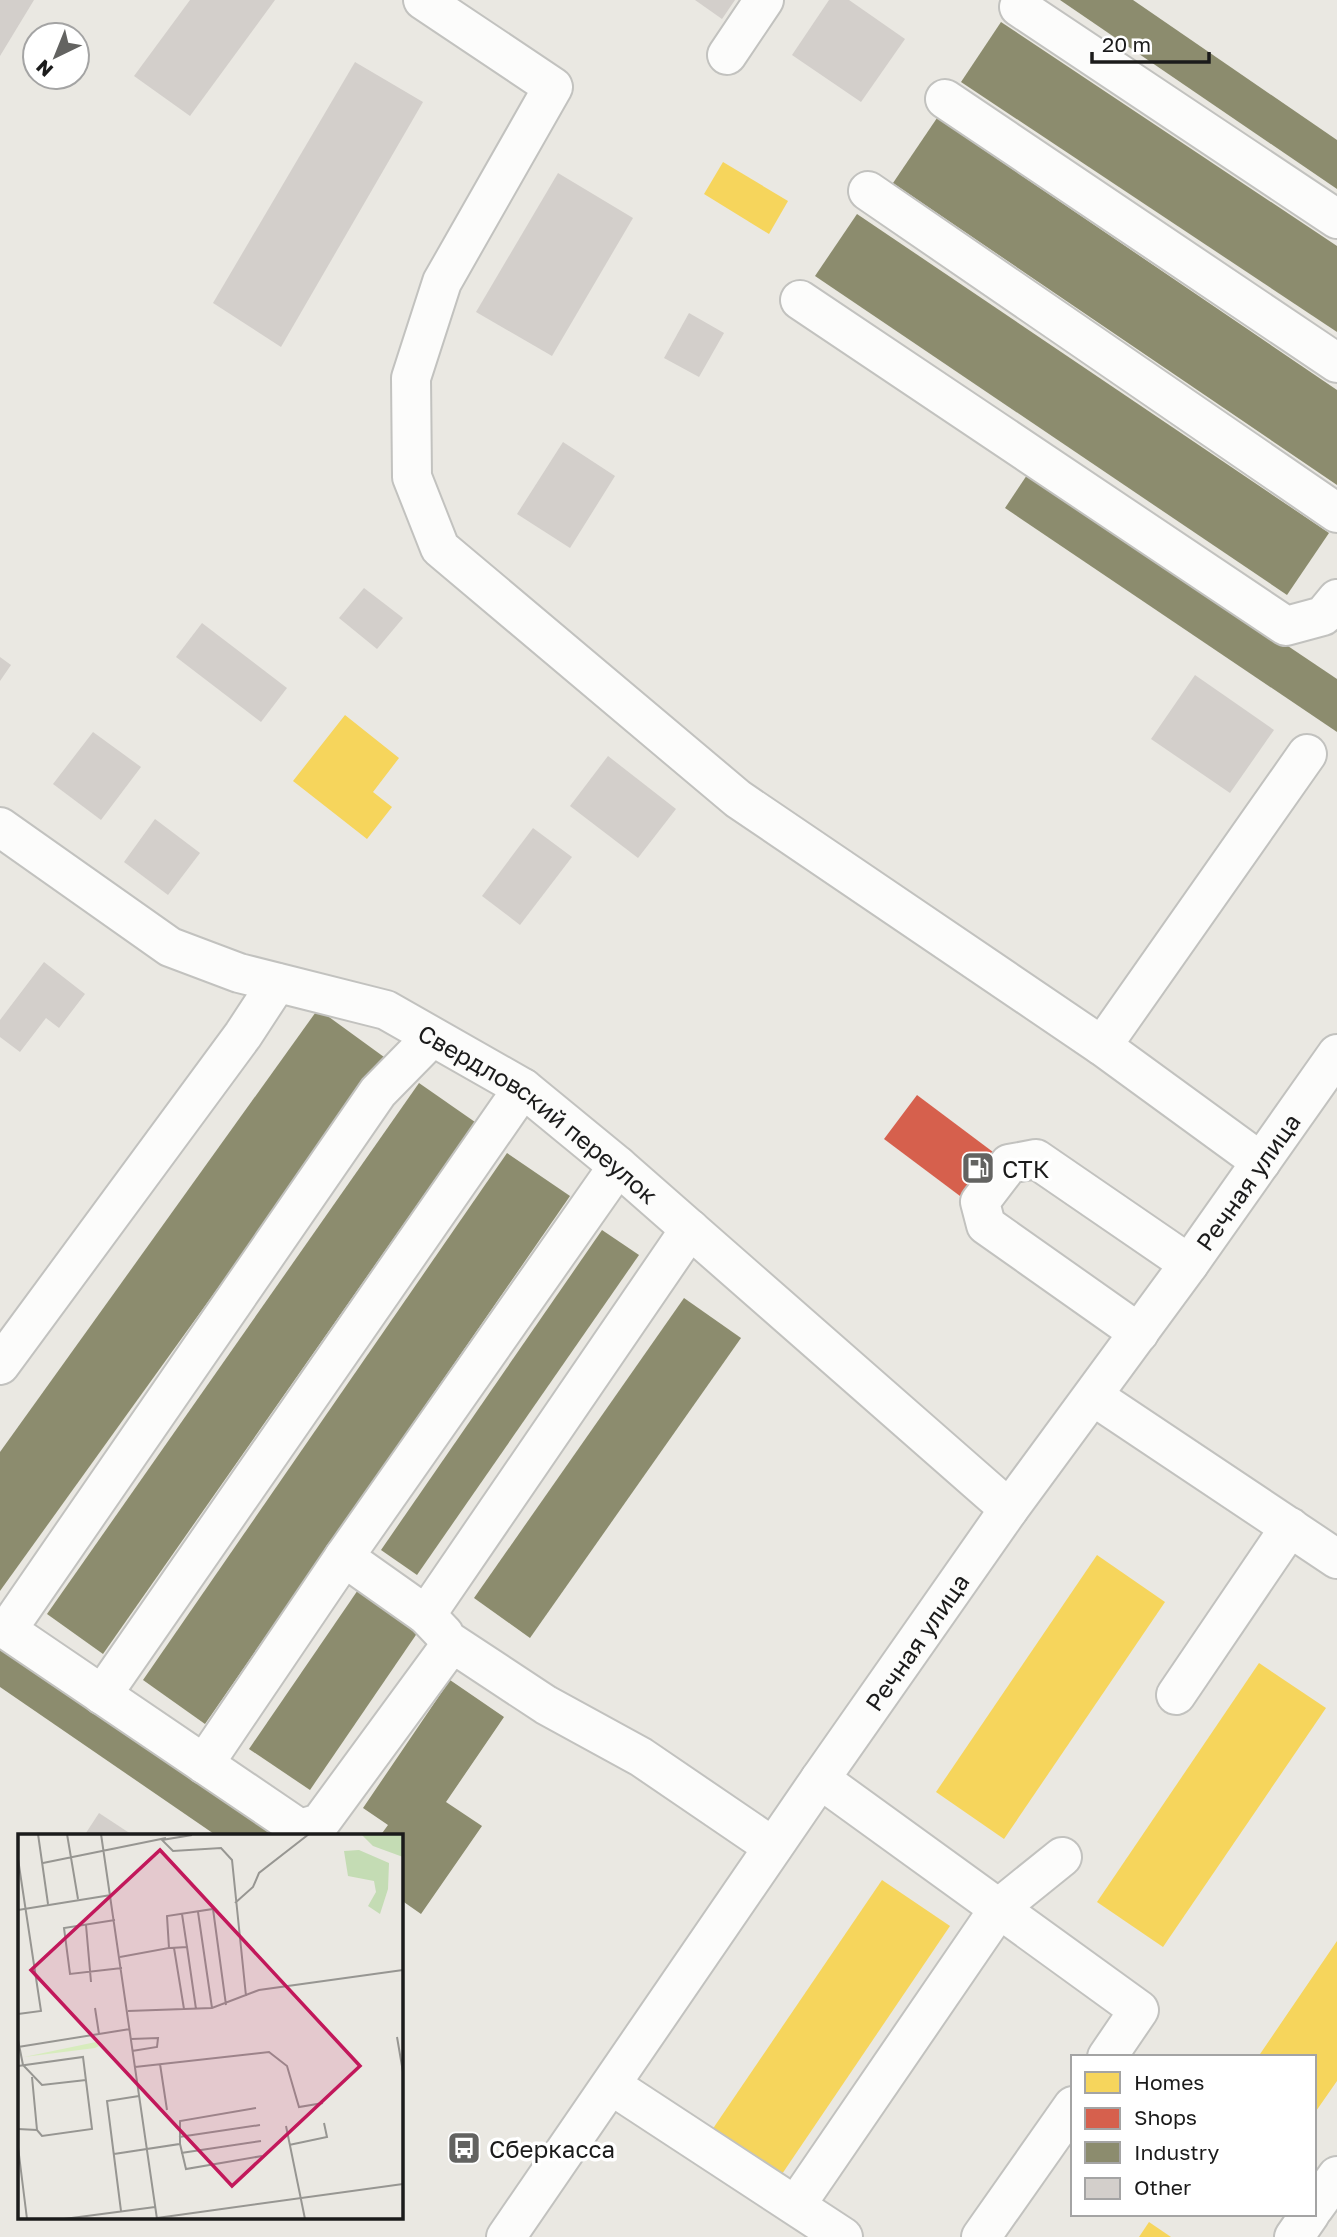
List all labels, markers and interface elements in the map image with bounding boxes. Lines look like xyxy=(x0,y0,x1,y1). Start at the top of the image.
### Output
north arrow xyxy=(21,21,91,91)
scale bar xyxy=(1092,21,1209,65)
text: 20 m xyxy=(1102,31,1151,57)
text: N xyxy=(31,55,57,82)
street label: Свердловский переулок xyxy=(414,1017,664,1209)
street label: Речная улица xyxy=(1189,1107,1305,1255)
fuel station icon: СТК xyxy=(959,1149,997,1187)
place label: СТК xyxy=(1002,1154,1050,1183)
street label: Речная улица xyxy=(858,1567,974,1716)
inset map xyxy=(18,1834,402,2220)
legend xyxy=(1071,2055,1316,2216)
text: Homes xyxy=(1134,2069,1204,2095)
text: Shops xyxy=(1134,2104,1197,2130)
bus stop icon: Сберкасса xyxy=(445,2129,483,2167)
place label: Сберкасса xyxy=(489,2134,615,2163)
text: Industry xyxy=(1134,2139,1219,2165)
text: Other xyxy=(1134,2174,1191,2200)

